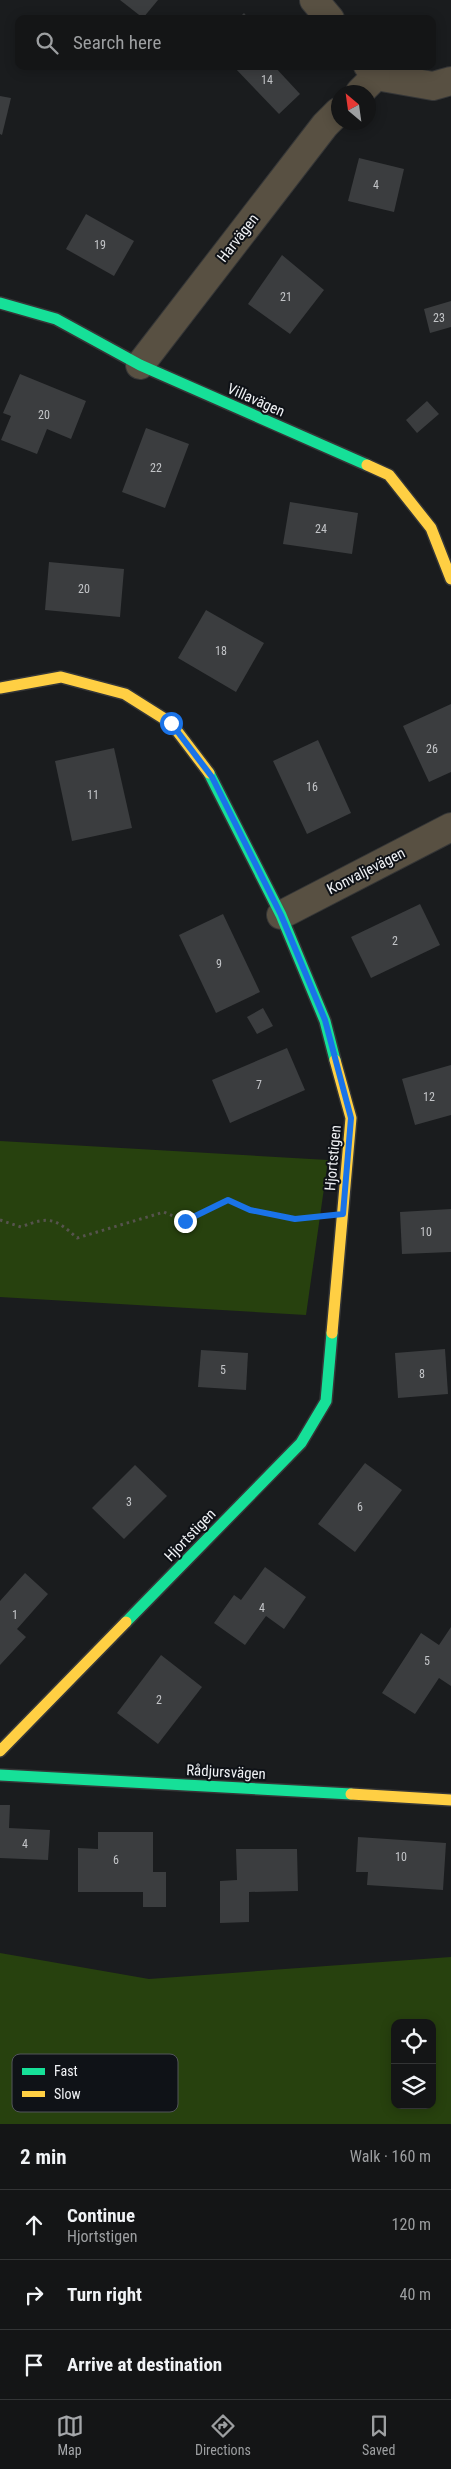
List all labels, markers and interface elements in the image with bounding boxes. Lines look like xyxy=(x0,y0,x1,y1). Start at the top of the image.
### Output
search box xyxy=(15,15,436,70)
icon: search xyxy=(33,29,61,57)
text: Search here xyxy=(73,31,161,54)
house number: 14 xyxy=(261,73,273,87)
north arrow xyxy=(331,85,376,130)
house number: 4 xyxy=(373,178,379,192)
street label: Harvägen xyxy=(214,210,262,266)
house number: 19 xyxy=(94,238,106,252)
house number: 21 xyxy=(280,290,292,304)
house number: 23 xyxy=(433,311,445,325)
street label: Villavägen xyxy=(224,379,288,421)
house number: 20 xyxy=(38,408,50,422)
house number: 22 xyxy=(150,461,162,475)
house number: 24 xyxy=(315,522,327,536)
house number: 20 xyxy=(78,582,90,596)
house number: 18 xyxy=(215,644,227,658)
route start xyxy=(160,712,183,735)
house number: 26 xyxy=(426,742,438,756)
house number: 16 xyxy=(306,780,318,794)
house number: 11 xyxy=(87,788,99,802)
street label: Konvaljevägen xyxy=(324,844,408,898)
house number: 2 xyxy=(392,934,398,948)
house number: 9 xyxy=(216,957,222,971)
house number: 7 xyxy=(256,1078,262,1092)
house number: 12 xyxy=(423,1090,435,1104)
street label: Hjortstigen xyxy=(321,1124,345,1192)
route end xyxy=(174,1210,197,1233)
house number: 10 xyxy=(420,1225,432,1239)
house number: 5 xyxy=(220,1363,226,1377)
house number: 8 xyxy=(419,1367,425,1381)
house number: 3 xyxy=(126,1495,132,1509)
house number: 6 xyxy=(357,1500,363,1514)
street label: Hjortstigen xyxy=(161,1505,219,1565)
house number: 4 xyxy=(259,1601,265,1615)
house number: 1 xyxy=(12,1608,18,1622)
house number: 5 xyxy=(424,1654,430,1668)
house number: 2 xyxy=(156,1693,162,1707)
street label: Rådjursvägen xyxy=(186,1761,266,1783)
house number: 4 xyxy=(22,1837,28,1851)
house number: 10 xyxy=(395,1850,407,1864)
house number: 6 xyxy=(113,1853,119,1867)
map controls xyxy=(391,2019,436,2109)
button: locate xyxy=(391,2019,436,2064)
legend xyxy=(12,2054,178,2112)
text: Fast xyxy=(54,2063,78,2079)
button: layers xyxy=(391,2064,436,2109)
text: Slow xyxy=(54,2086,81,2102)
text: 2 min xyxy=(20,2145,67,2169)
text: Walk · 160 m xyxy=(350,2147,431,2166)
text: Continue xyxy=(67,2204,135,2227)
icon: ahead xyxy=(20,2211,48,2239)
text: 120 m xyxy=(392,2215,431,2234)
text: Hjortstigen xyxy=(67,2227,137,2246)
icon: right xyxy=(20,2281,48,2309)
text: Turn right xyxy=(67,2283,142,2306)
text: 40 m xyxy=(399,2285,431,2304)
icon: arrive xyxy=(20,2351,48,2379)
text: Arrive at destination xyxy=(67,2353,222,2376)
tab: Map xyxy=(56,2412,84,2458)
tab: Directions xyxy=(195,2412,251,2458)
tab: Saved xyxy=(362,2412,395,2458)

